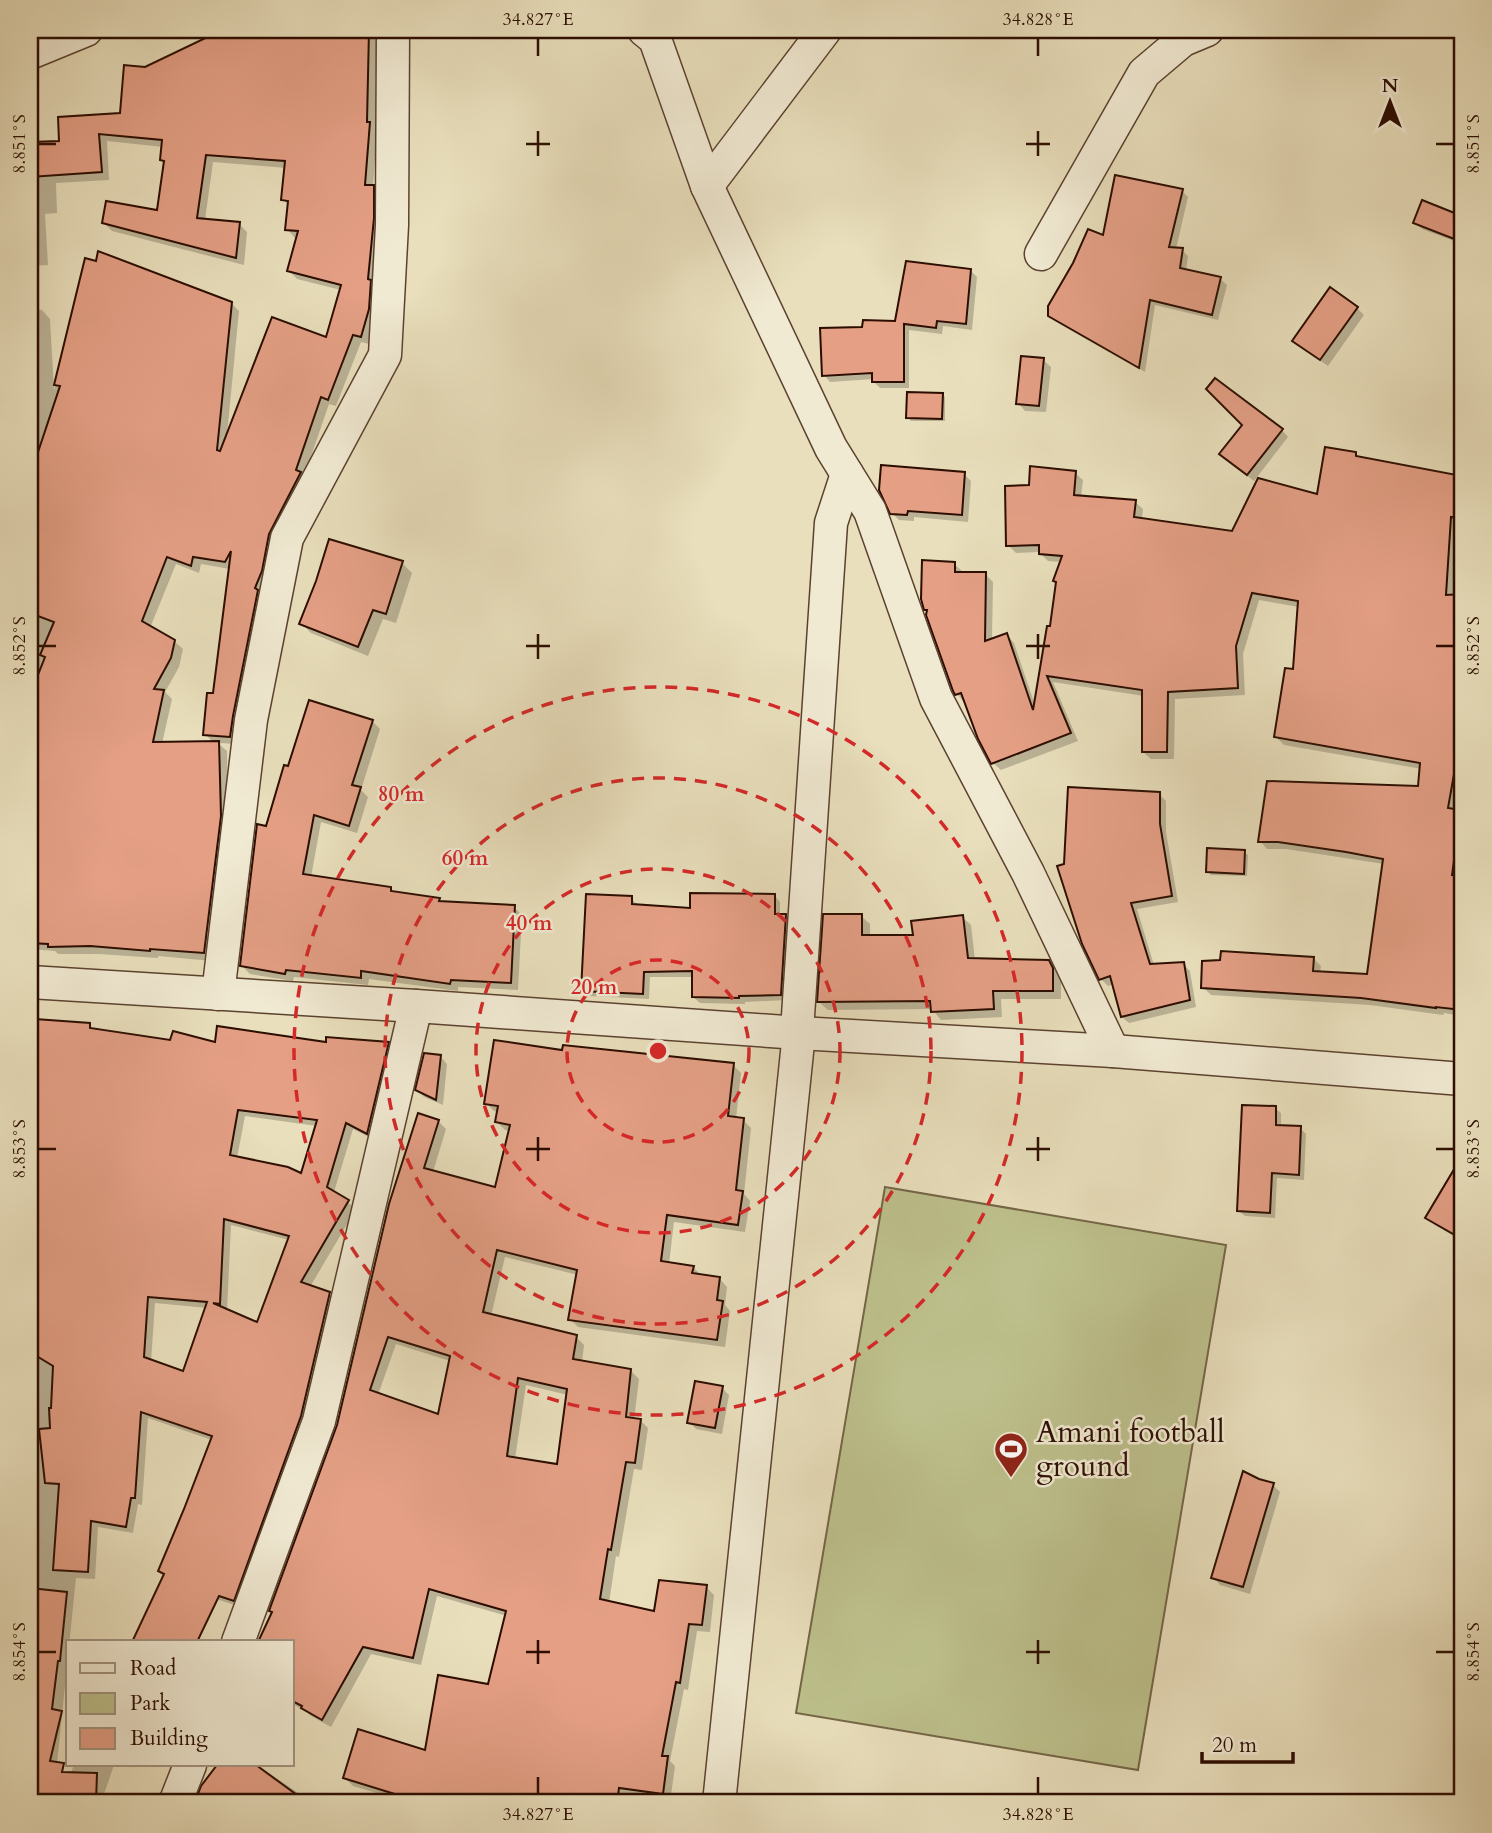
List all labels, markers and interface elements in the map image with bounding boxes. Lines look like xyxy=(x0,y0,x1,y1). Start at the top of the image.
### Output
text: 34.827°E xyxy=(503,7,574,32)
text: 34.828°E xyxy=(1003,7,1074,32)
north arrow xyxy=(1356,66,1426,136)
text: N xyxy=(1382,73,1399,99)
text: 8.851°S xyxy=(7,114,32,174)
text: 8.851°S xyxy=(1461,114,1486,174)
text: 8.852°S xyxy=(7,616,32,676)
text: 8.852°S xyxy=(1461,616,1486,676)
text: 80 m xyxy=(378,780,425,809)
text: 60 m xyxy=(442,844,489,873)
text: 40 m xyxy=(506,909,553,938)
text: 20 m xyxy=(571,973,618,1002)
centre of rings xyxy=(646,1039,670,1063)
text: 8.853°S xyxy=(7,1119,32,1179)
text: 8.853°S xyxy=(1461,1119,1486,1179)
place label: Amani football ground xyxy=(1036,1412,1225,1487)
sports icon: Amani football ground xyxy=(992,1430,1030,1479)
text: 8.854°S xyxy=(7,1622,32,1682)
text: 8.854°S xyxy=(1461,1622,1486,1682)
legend xyxy=(66,1640,294,1766)
text: Road xyxy=(130,1654,176,1683)
text: Park xyxy=(130,1689,171,1718)
scale bar xyxy=(1202,1721,1292,1765)
text: Building xyxy=(130,1724,208,1753)
text: 20 m xyxy=(1212,1731,1257,1760)
text: 34.827°E xyxy=(503,1802,574,1827)
text: 34.828°E xyxy=(1003,1802,1074,1827)

